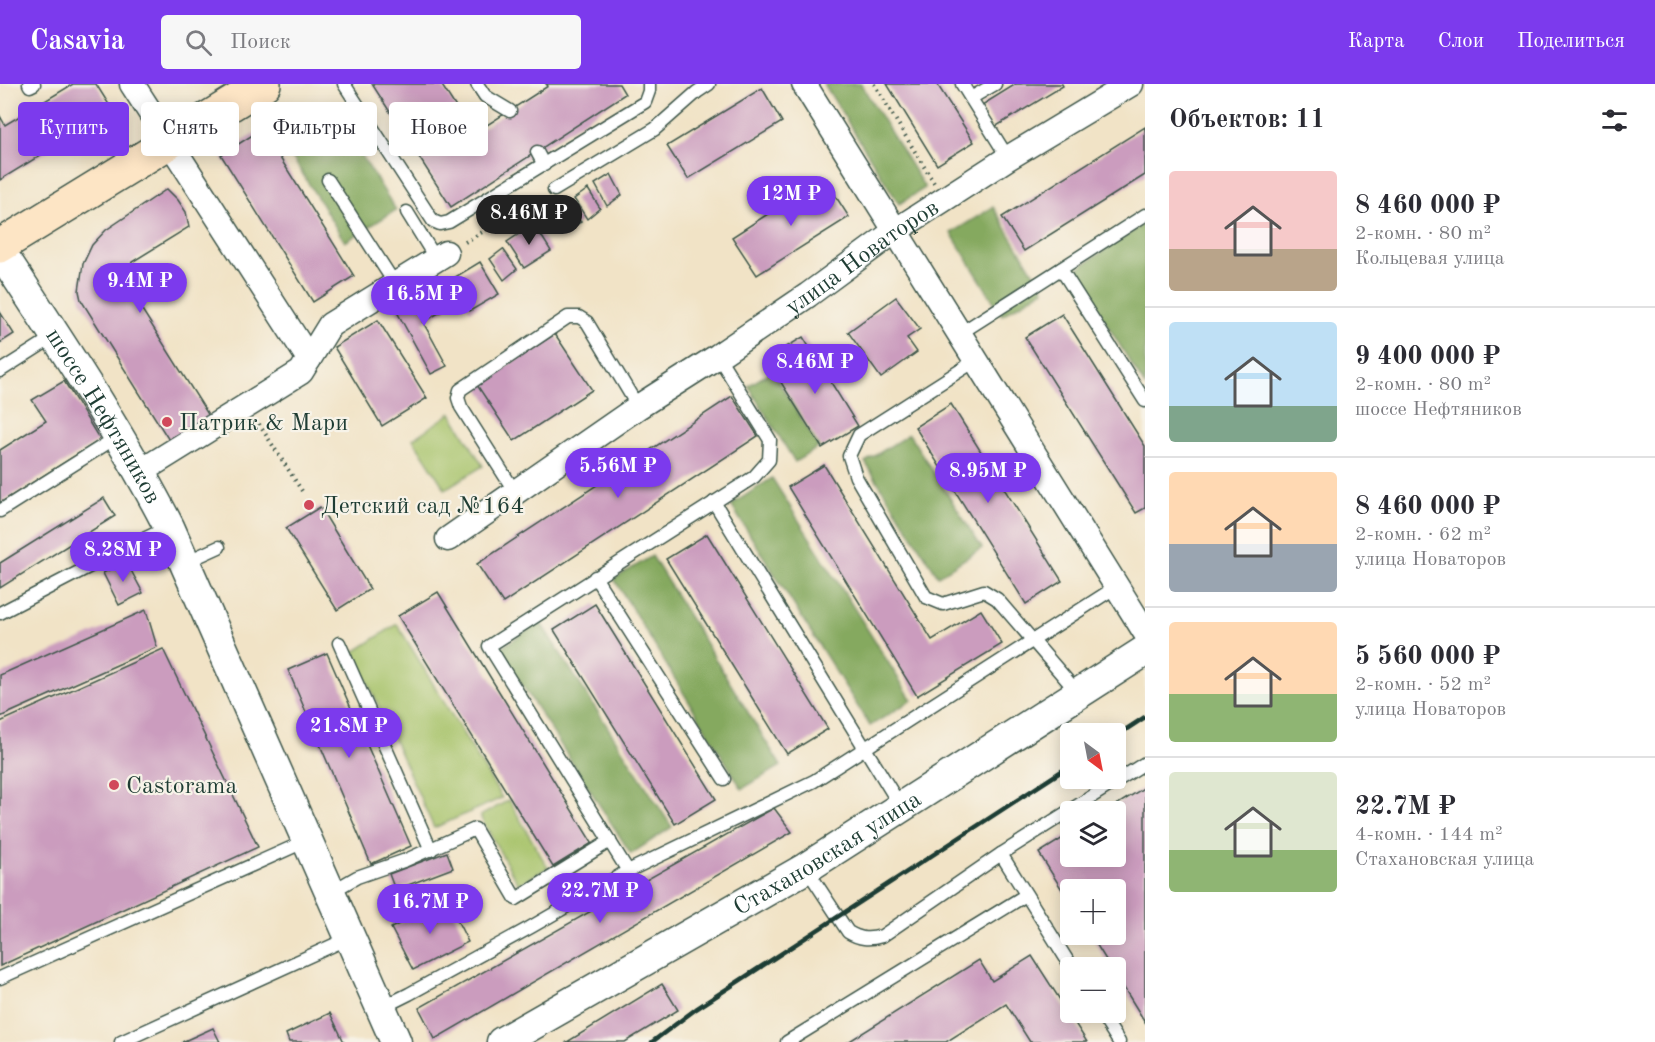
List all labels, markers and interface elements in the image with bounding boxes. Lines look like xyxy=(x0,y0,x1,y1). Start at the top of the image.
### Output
search box xyxy=(161,15,581,69)
icon: search xyxy=(182,26,215,59)
text: Casavia xyxy=(30,28,125,56)
text: Поиск xyxy=(230,31,291,53)
text: Карта xyxy=(1348,31,1405,52)
text: Слои xyxy=(1438,31,1484,52)
text: Поделиться xyxy=(1517,31,1625,52)
chip: Купить xyxy=(18,102,129,156)
chip: Снять xyxy=(141,102,239,156)
chip: Фильтры xyxy=(251,102,377,156)
chip: Новое xyxy=(389,102,488,156)
icon: filters xyxy=(1598,104,1631,137)
text: Объектов: 11 xyxy=(1169,107,1325,133)
pin: 12M ₽ xyxy=(749,176,833,227)
text: 12M ₽ xyxy=(761,185,821,205)
text: 8 460 000 ₽ xyxy=(1355,193,1501,219)
pin: 8.46M ₽ xyxy=(474,195,584,246)
icon: home xyxy=(1217,195,1289,267)
street label: улица Новаторов xyxy=(782,196,944,320)
text: 8.46M ₽ xyxy=(490,204,568,224)
text: 2-комн. · 80 m² xyxy=(1355,224,1491,244)
text: Кольцевая улица xyxy=(1355,249,1505,269)
pin: 9.4M ₽ xyxy=(91,263,189,314)
text: 9.4M ₽ xyxy=(107,272,173,292)
pin: 16.5M ₽ xyxy=(369,276,479,327)
text: 16.5M ₽ xyxy=(385,285,463,305)
street label: шоссе Нефтяников xyxy=(40,325,164,508)
pin: 8.46M ₽ xyxy=(760,344,870,395)
text: 9 400 000 ₽ xyxy=(1355,344,1501,370)
icon: home xyxy=(1217,346,1289,418)
text: 8.46M ₽ xyxy=(776,353,854,373)
text: 2-комн. · 80 m² xyxy=(1355,375,1491,395)
text: шоссе Нефтяников xyxy=(1355,400,1522,420)
place label: Патрик & Мари xyxy=(179,412,348,436)
marker: Патрик & Мари xyxy=(160,415,174,429)
pin: 5.56M ₽ xyxy=(563,448,673,499)
pin: 8.95M ₽ xyxy=(933,453,1043,504)
text: 5.56M ₽ xyxy=(579,457,657,477)
text: 8.95M ₽ xyxy=(949,462,1027,482)
text: 8 460 000 ₽ xyxy=(1355,494,1501,520)
place label: Детский сад №164 xyxy=(321,495,524,519)
icon: home xyxy=(1217,496,1289,568)
marker: Детский сад №164 xyxy=(302,498,316,512)
text: 2-комн. · 62 m² xyxy=(1355,525,1491,545)
pin: 8.28M ₽ xyxy=(68,532,178,583)
text: 8.28M ₽ xyxy=(84,541,162,561)
text: улица Новаторов xyxy=(1355,550,1506,570)
text: 5 560 000 ₽ xyxy=(1355,644,1501,670)
icon: home xyxy=(1217,646,1289,718)
text: 2-комн. · 52 m² xyxy=(1355,675,1491,695)
text: улица Новаторов xyxy=(1355,700,1506,720)
pin: 21.8M ₽ xyxy=(294,708,404,759)
text: 21.8M ₽ xyxy=(310,717,388,737)
north arrow xyxy=(1060,723,1126,789)
map controls xyxy=(1060,723,1126,1023)
place label: Castorama xyxy=(126,775,237,799)
marker: Castorama xyxy=(107,778,121,792)
street label: Стахановская улица xyxy=(730,788,926,921)
text: 22.7M ₽ xyxy=(1355,794,1456,820)
icon: home xyxy=(1217,796,1289,868)
button: layers xyxy=(1060,801,1126,867)
text: 4-комн. · 144 m² xyxy=(1355,825,1503,845)
text: Стахановская улица xyxy=(1355,850,1534,870)
pin: 22.7M ₽ xyxy=(545,873,655,924)
button: + xyxy=(1060,879,1126,945)
text: 22.7M ₽ xyxy=(561,882,639,902)
pin: 16.7M ₽ xyxy=(375,884,485,935)
text: 16.7M ₽ xyxy=(391,893,469,913)
button: − xyxy=(1060,957,1126,1023)

